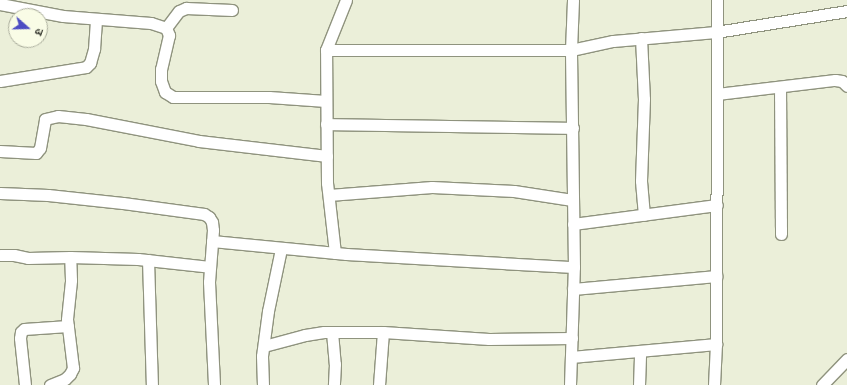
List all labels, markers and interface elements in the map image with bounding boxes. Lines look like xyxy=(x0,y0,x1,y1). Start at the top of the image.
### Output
north arrow xyxy=(8,8,48,48)
text: उ xyxy=(32,27,46,37)

